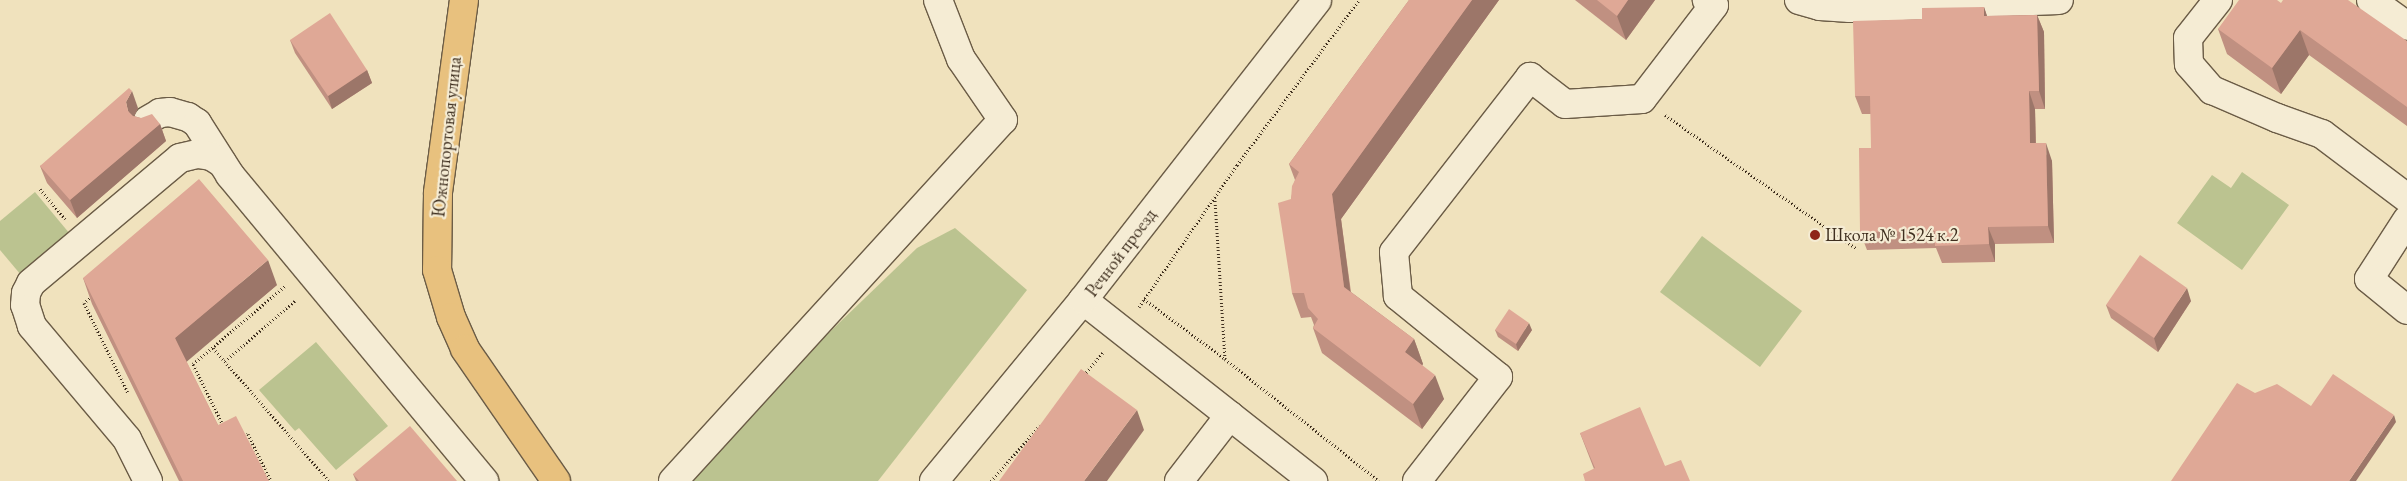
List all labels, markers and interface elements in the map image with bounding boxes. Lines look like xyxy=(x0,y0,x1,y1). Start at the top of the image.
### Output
street label: Южнопортовая улица xyxy=(428,56,466,218)
street label: Речной проезд xyxy=(1081,205,1161,301)
place label: Школа № 1524 к.2 xyxy=(1825,224,1959,246)
marker: Школа № 1524 к.2 xyxy=(1809,229,1821,241)

